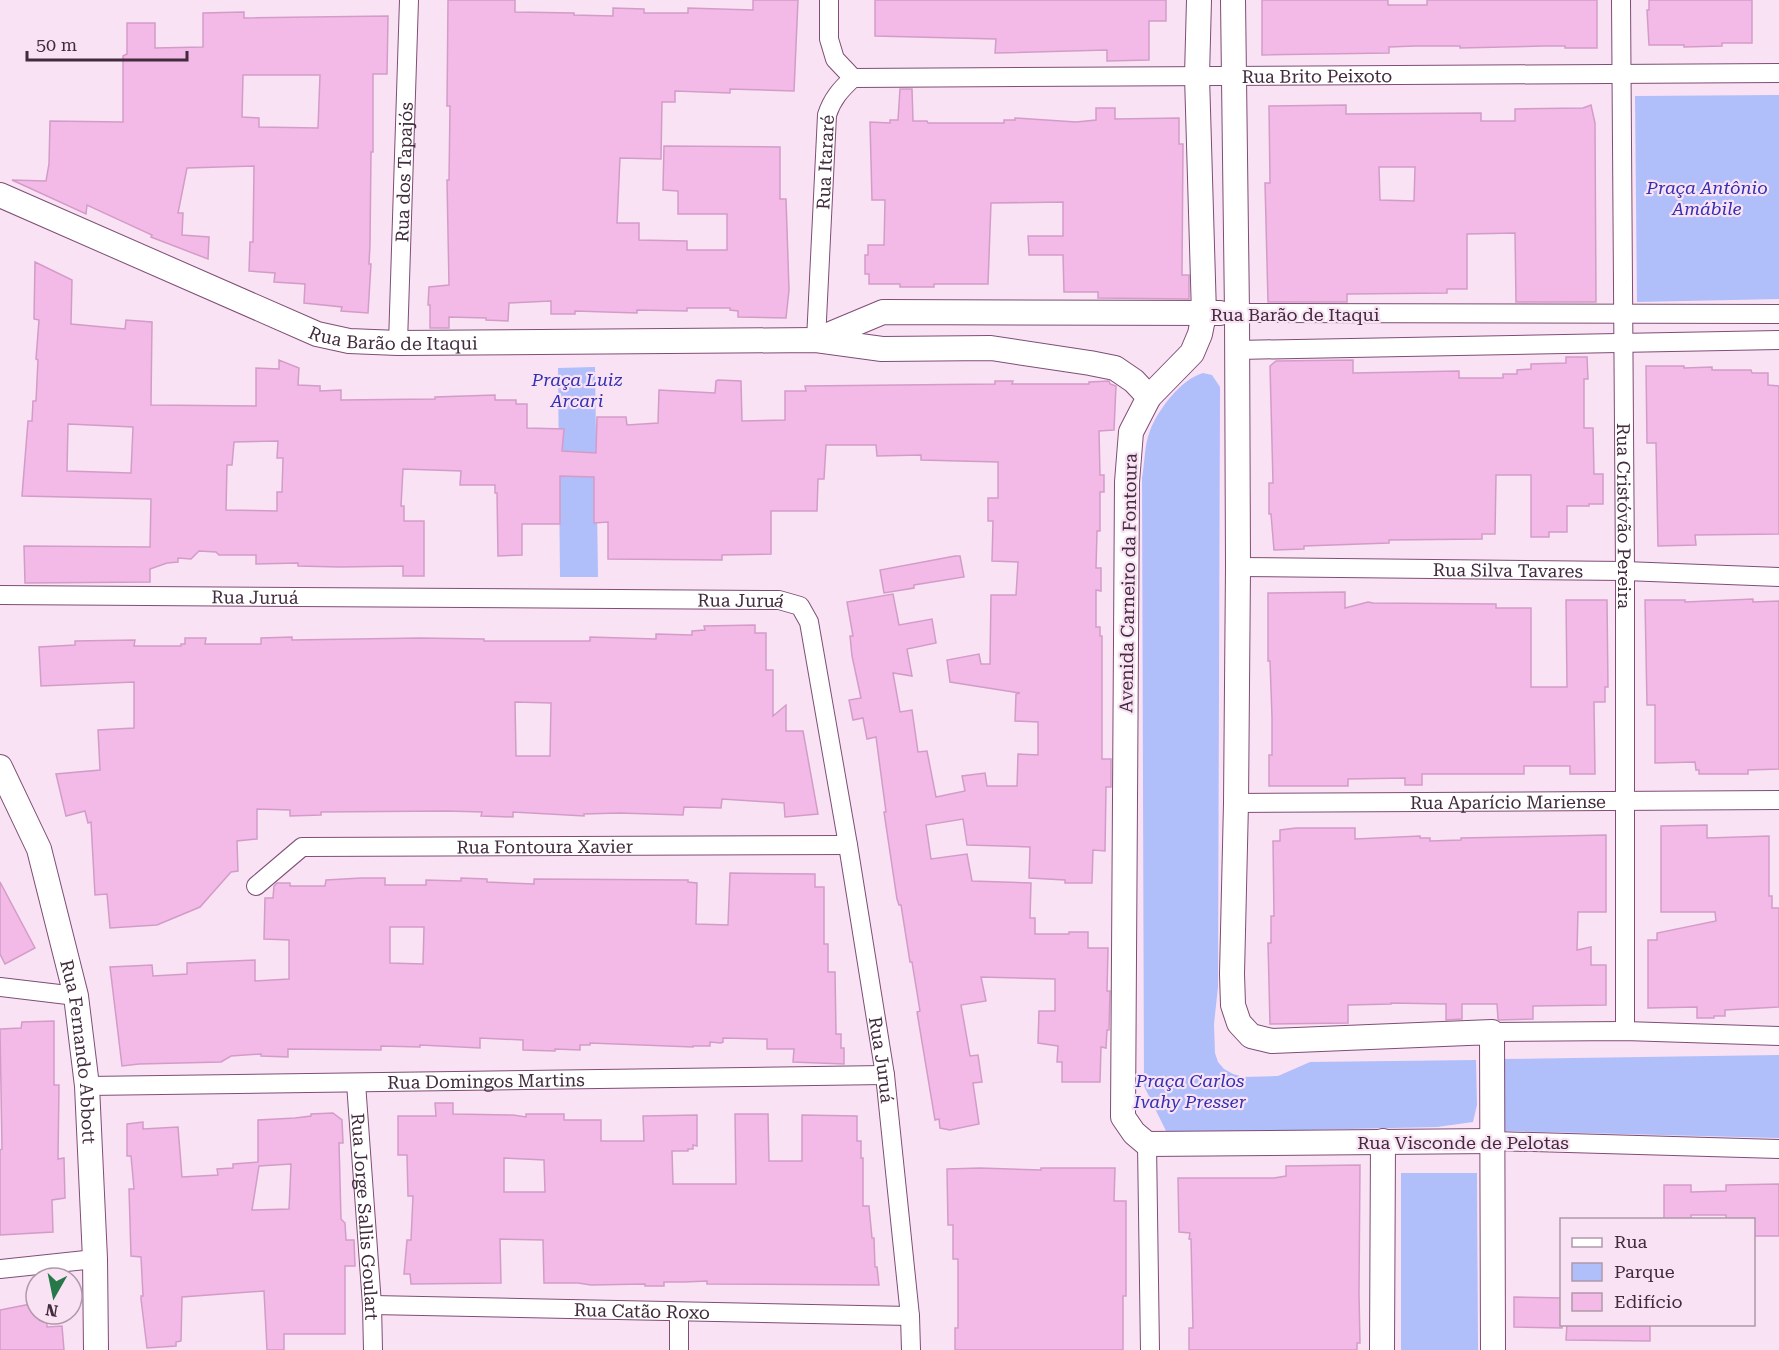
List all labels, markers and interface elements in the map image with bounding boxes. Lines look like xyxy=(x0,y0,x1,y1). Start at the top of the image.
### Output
scale bar xyxy=(27,24,188,62)
text: 50 m xyxy=(36,34,77,55)
street label: Rua Brito Peixoto xyxy=(1242,65,1392,86)
street label: Rua dos Tapajós xyxy=(391,102,416,243)
street label: Rua Itararé xyxy=(812,114,838,210)
park label: Praça Antônio Amábile xyxy=(1645,177,1768,219)
street label: Rua Barão de Itaqui xyxy=(1210,304,1380,325)
street label: Rua Barão de Itaqui xyxy=(306,321,478,354)
park label: Praça Luiz Arcari xyxy=(531,369,622,411)
street label: Rua Cristóvão Pereira xyxy=(1613,423,1636,609)
street label: Avenida Carneiro da Fontoura xyxy=(1115,453,1141,713)
street label: Rua Silva Tavares xyxy=(1433,559,1583,581)
street label: Rua Juruá xyxy=(211,586,299,607)
street label: Rua Juruá xyxy=(697,589,788,612)
street label: Rua Aparício Mariense xyxy=(1410,790,1606,813)
street label: Rua Fontoura Xavier xyxy=(456,835,633,857)
street label: Rua Fernando Abbott xyxy=(57,957,100,1145)
street label: Rua Juruá xyxy=(865,1015,898,1104)
street label: Rua Domingos Martins xyxy=(387,1069,585,1092)
park label: Praça Carlos Ivahy Presser xyxy=(1133,1070,1247,1112)
street label: Rua Jorge Sallis Goulart xyxy=(348,1112,383,1321)
street label: Rua Visconde de Pelotas xyxy=(1357,1132,1569,1153)
legend xyxy=(1560,1218,1755,1326)
text: Rua xyxy=(1614,1231,1647,1252)
text: Parque xyxy=(1614,1261,1675,1282)
north arrow xyxy=(24,1266,84,1326)
text: Edifício xyxy=(1614,1291,1682,1312)
street label: Rua Catão Roxo xyxy=(574,1299,710,1322)
text: N xyxy=(44,1300,59,1321)

